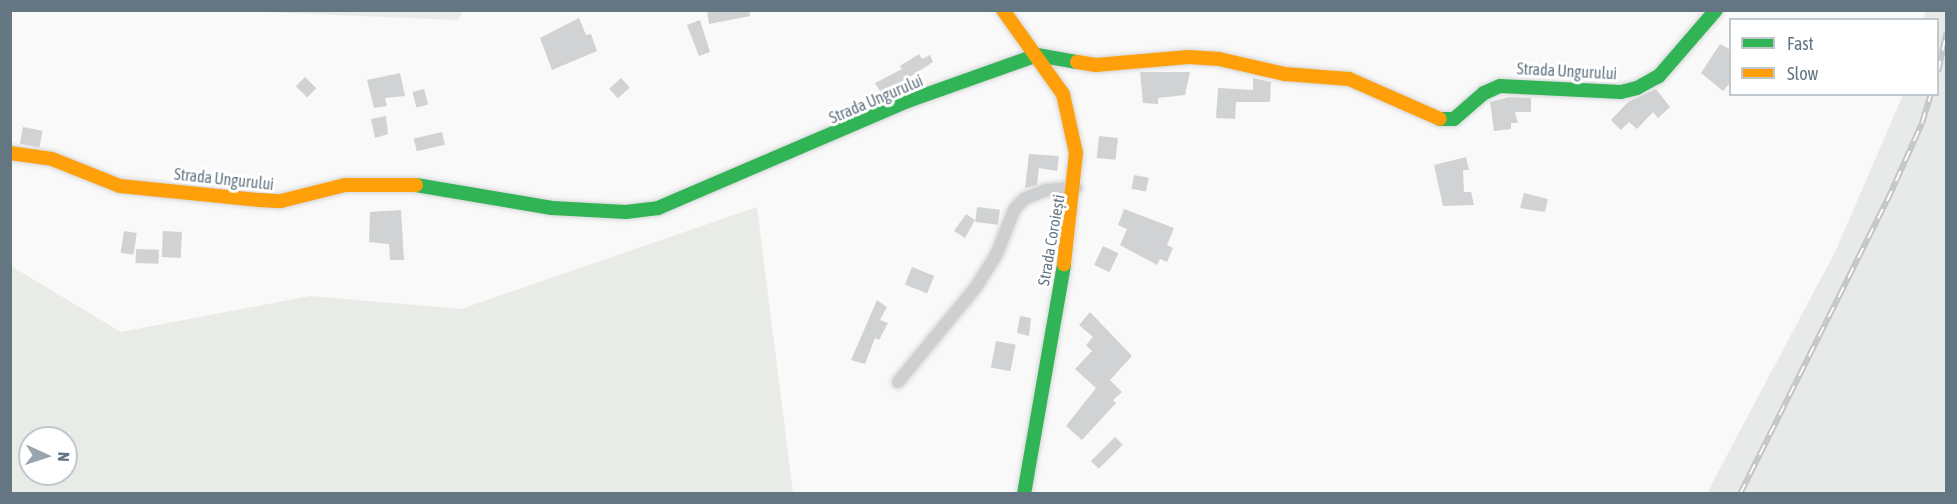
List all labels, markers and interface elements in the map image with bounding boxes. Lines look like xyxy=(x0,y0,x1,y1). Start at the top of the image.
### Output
legend xyxy=(1729,18,1939,96)
text: Fast xyxy=(1787,33,1814,54)
street label: Strada Ungurului xyxy=(1516,59,1618,83)
text: Slow xyxy=(1787,63,1818,84)
street label: Strada Ungurului xyxy=(826,71,926,127)
street label: Strada Ungurului xyxy=(173,164,275,194)
street label: Strada Coroiești xyxy=(1034,193,1068,287)
north arrow xyxy=(18,426,78,486)
text: N xyxy=(55,452,73,462)

